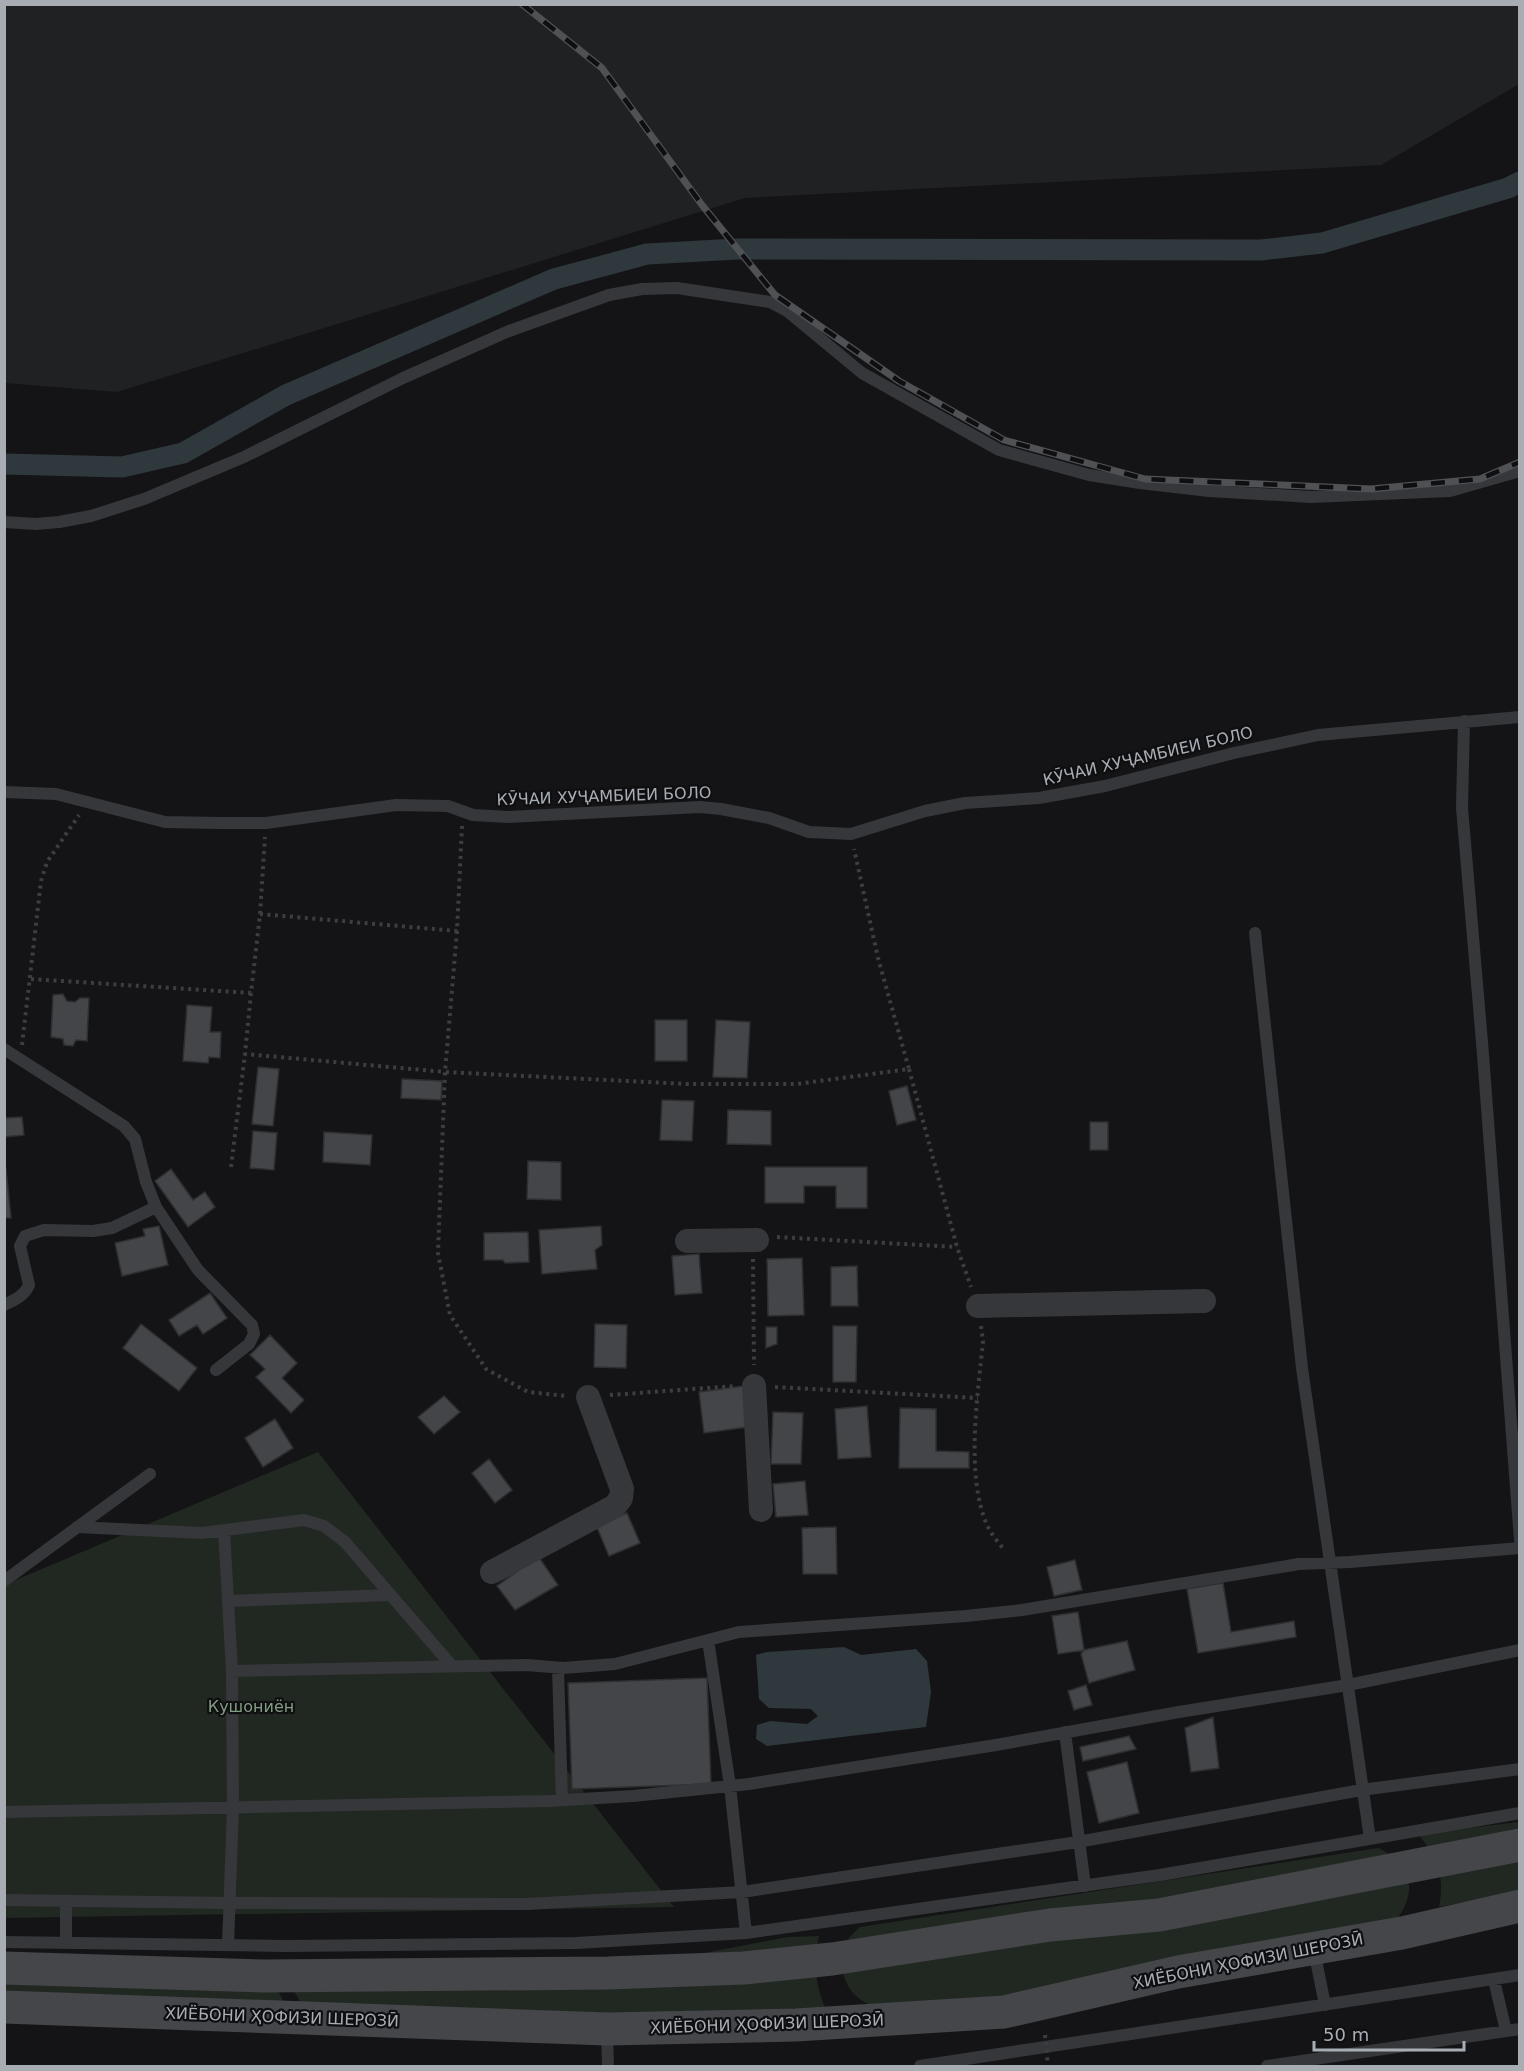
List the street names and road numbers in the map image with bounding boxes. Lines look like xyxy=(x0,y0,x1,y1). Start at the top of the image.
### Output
street label: КӮЧАИ ХУҶАМБИЕИ БОЛО xyxy=(1041,723,1255,789)
street label: КӮЧАИ ХУҶАМБИЕИ БОЛО xyxy=(496,783,712,809)
street label: ХИЁБОНИ ҲОФИЗИ ШЕРОЗӢ xyxy=(1131,1929,1365,1993)
street label: ХИЁБОНИ ҲОФИЗИ ШЕРОЗӢ xyxy=(165,2003,399,2031)
street label: ХИЁБОНИ ҲОФИЗИ ШЕРОЗӢ xyxy=(650,2010,884,2038)

